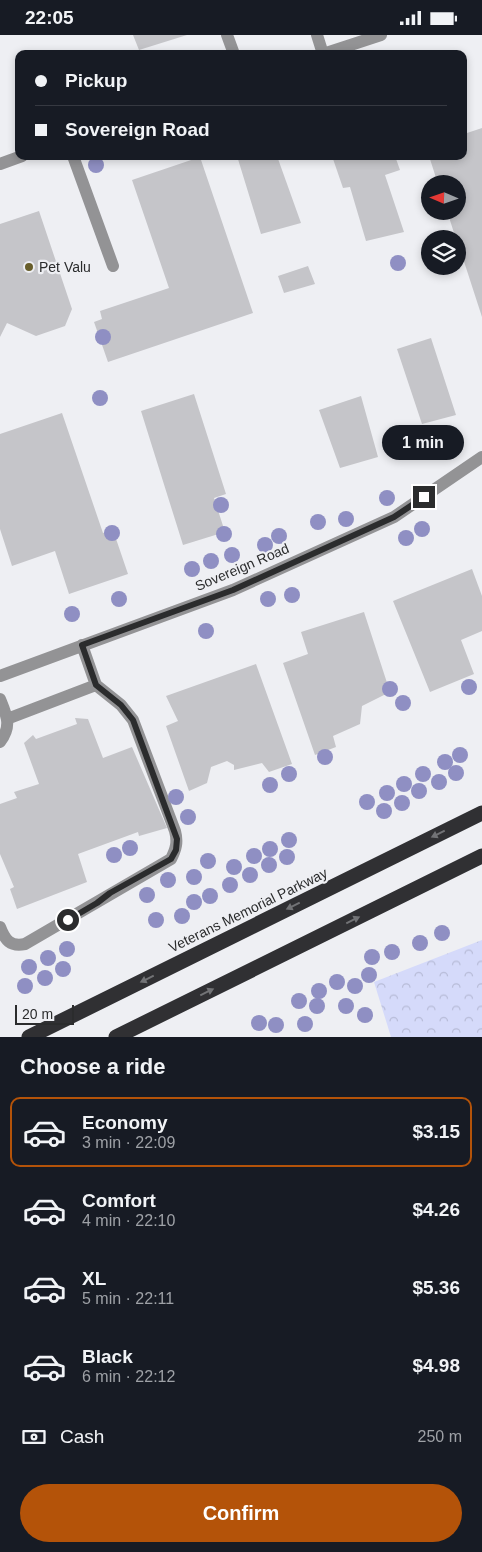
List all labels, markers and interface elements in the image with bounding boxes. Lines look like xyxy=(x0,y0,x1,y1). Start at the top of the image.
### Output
text: 22:05 xyxy=(25,7,74,28)
text: Pickup xyxy=(65,70,127,91)
text: Sovereign Road xyxy=(65,119,210,140)
north arrow xyxy=(421,175,466,220)
map controls xyxy=(421,175,466,275)
button: layers xyxy=(421,230,466,275)
place label: Pet Valu xyxy=(39,259,91,275)
marker: Pet Valu xyxy=(23,261,35,273)
callout: 1 min xyxy=(383,425,465,459)
text: 1 min xyxy=(402,434,444,451)
route end xyxy=(413,486,435,508)
street label: Sovereign Road xyxy=(193,540,291,594)
one-way arrow xyxy=(431,830,445,838)
street label: Veterans Memorial Parkway xyxy=(166,865,330,955)
one-way arrow xyxy=(286,903,300,911)
route start xyxy=(57,909,79,931)
one-way arrow xyxy=(345,916,360,924)
one-way arrow xyxy=(140,975,154,983)
one-way arrow xyxy=(200,988,214,996)
scale bar xyxy=(15,1002,74,1025)
text: 20 m xyxy=(22,1006,53,1022)
text: Choose a ride xyxy=(20,1054,165,1079)
icon: car xyxy=(22,1110,67,1155)
text: Economy xyxy=(82,1112,168,1133)
text: $3.15 xyxy=(412,1121,460,1142)
text: 3 min · 22:09 xyxy=(82,1134,175,1151)
icon: car xyxy=(22,1188,67,1233)
text: Comfort xyxy=(82,1190,156,1211)
text: $4.26 xyxy=(412,1199,460,1220)
text: 4 min · 22:10 xyxy=(82,1212,175,1229)
icon: car xyxy=(22,1266,67,1311)
text: XL xyxy=(82,1268,106,1289)
text: $5.36 xyxy=(412,1277,460,1298)
text: 5 min · 22:11 xyxy=(82,1290,174,1307)
icon: car xyxy=(22,1344,67,1389)
text: Black xyxy=(82,1346,133,1367)
text: $4.98 xyxy=(412,1355,460,1376)
text: 6 min · 22:12 xyxy=(82,1368,175,1385)
icon: cash xyxy=(20,1423,48,1451)
text: Cash xyxy=(60,1426,104,1447)
text: 250 m xyxy=(418,1428,462,1445)
button: Confirm xyxy=(20,1484,462,1542)

